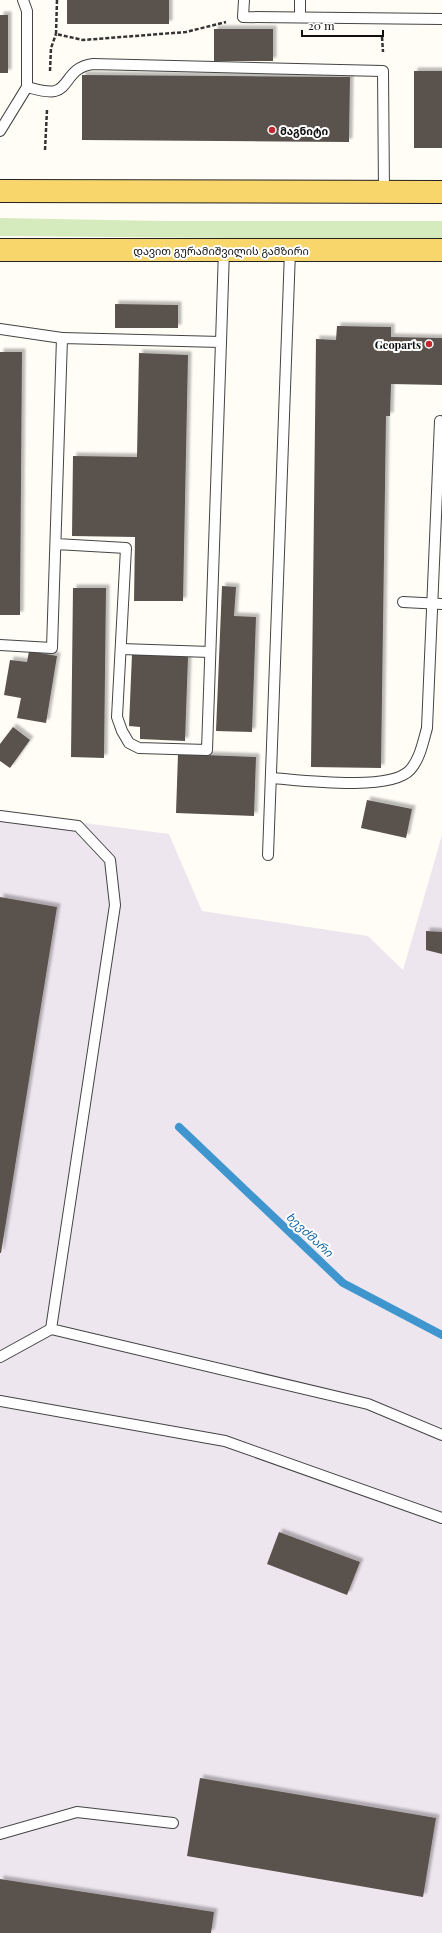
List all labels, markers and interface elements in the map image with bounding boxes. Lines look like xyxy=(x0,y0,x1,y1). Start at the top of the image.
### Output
scale bar xyxy=(302,12,383,38)
text: 20 m xyxy=(308,17,335,33)
place label: მაგნიტი xyxy=(280,123,329,138)
marker: მაგნიტი xyxy=(267,125,277,135)
street label: დავით გურამიშვილის გამზირი xyxy=(133,243,309,258)
place label: Geoparts xyxy=(375,337,421,352)
marker: Geoparts xyxy=(424,339,434,349)
water label: ხევძმარი xyxy=(283,1208,338,1261)

